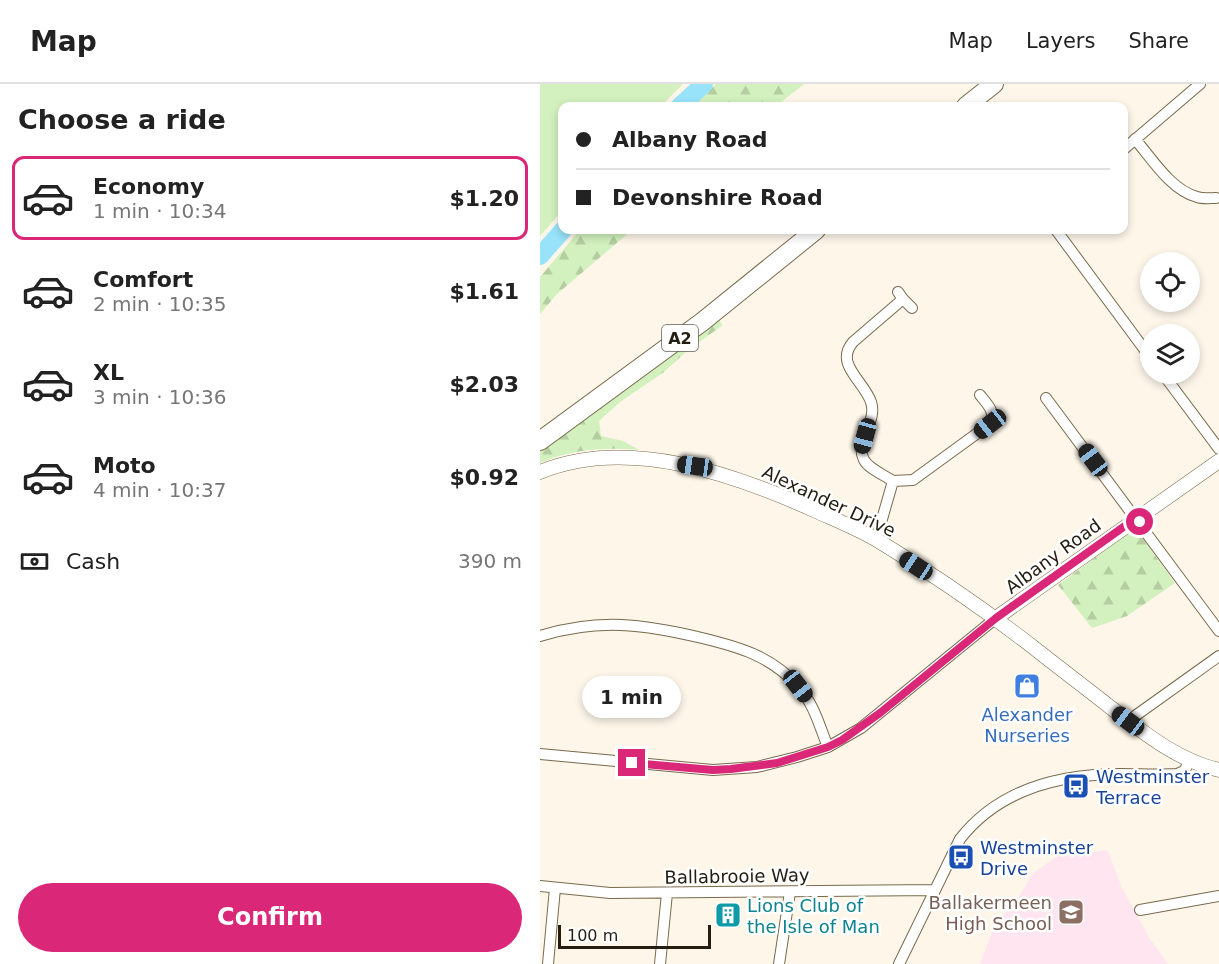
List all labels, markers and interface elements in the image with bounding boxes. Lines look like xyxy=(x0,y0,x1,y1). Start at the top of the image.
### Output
text: Map xyxy=(30,25,97,58)
text: Map xyxy=(949,29,993,53)
text: Layers xyxy=(1026,29,1095,53)
text: Share xyxy=(1128,29,1189,53)
text: Choose a ride xyxy=(18,104,226,135)
text: Albany Road xyxy=(612,127,767,152)
icon: car xyxy=(21,171,75,225)
text: Economy xyxy=(93,174,204,199)
text: Devonshire Road xyxy=(612,185,823,210)
text: $1.20 xyxy=(449,186,519,211)
text: 1 min · 10:34 xyxy=(93,199,227,223)
map controls xyxy=(1140,252,1200,384)
button: locate xyxy=(1140,252,1200,312)
icon: car xyxy=(21,264,75,318)
text: Comfort xyxy=(93,267,193,292)
text: $1.61 xyxy=(449,279,519,304)
text: 2 min · 10:35 xyxy=(93,292,227,316)
button: layers xyxy=(1140,324,1200,384)
road number: A2 xyxy=(662,325,698,351)
icon: car xyxy=(21,357,75,411)
text: XL xyxy=(93,360,124,385)
text: $2.03 xyxy=(449,372,519,397)
text: 3 min · 10:36 xyxy=(93,385,227,409)
car xyxy=(970,406,1010,442)
car xyxy=(852,416,878,456)
car xyxy=(1075,440,1111,480)
icon: car xyxy=(21,450,75,504)
text: Moto xyxy=(93,453,156,478)
car xyxy=(676,455,714,477)
street label: Alexander Drive xyxy=(759,461,899,541)
text: $0.92 xyxy=(449,465,519,490)
text: 4 min · 10:37 xyxy=(93,478,227,502)
route start xyxy=(1126,508,1153,535)
street label: Albany Road xyxy=(1001,514,1105,598)
icon: cash xyxy=(18,545,51,578)
text: Cash xyxy=(66,549,120,574)
text: 390 m xyxy=(458,549,522,573)
car xyxy=(896,549,936,583)
car xyxy=(780,666,816,706)
shop icon: Alexander Nurseries xyxy=(1012,671,1042,701)
callout: 1 min xyxy=(582,676,682,718)
text: 1 min xyxy=(600,685,663,709)
car xyxy=(1108,703,1148,739)
place label: Alexander Nurseries xyxy=(981,704,1073,746)
route end xyxy=(618,749,645,776)
place label: Westminster Terrace xyxy=(1095,766,1210,808)
bus stop icon: Westminster Terrace xyxy=(1061,771,1091,801)
place label: Westminster Drive xyxy=(980,837,1094,879)
bus stop icon: Westminster Drive xyxy=(946,842,976,872)
street label: Ballabrooie Way xyxy=(664,864,810,888)
button: Confirm xyxy=(18,883,522,952)
place label: Ballakermeen High School xyxy=(929,892,1052,934)
place label: Lions Club of the Isle of Man xyxy=(747,895,880,937)
school or university icon: Ballakermeen High School xyxy=(1056,897,1086,927)
building icon: Lions Club of the Isle of Man xyxy=(713,900,743,930)
scale bar xyxy=(558,922,711,950)
text: 100 m xyxy=(567,926,618,945)

